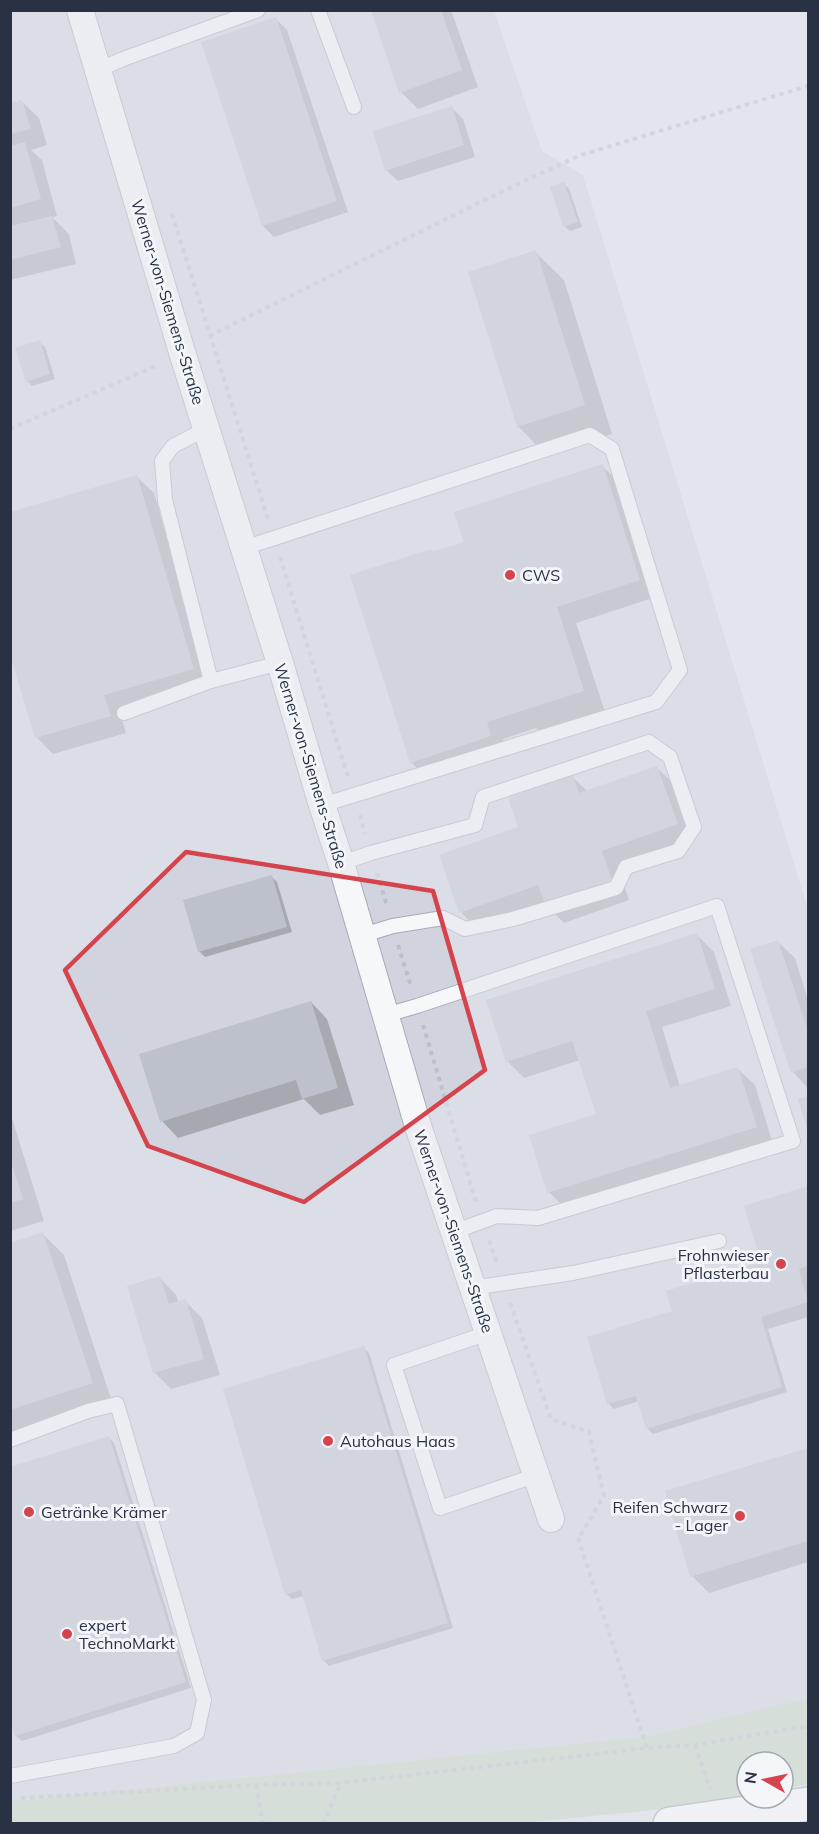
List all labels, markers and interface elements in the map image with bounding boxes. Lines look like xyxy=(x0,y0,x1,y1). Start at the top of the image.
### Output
street label: Werner-von-Siemens-Straße xyxy=(127,197,209,407)
place label: CWS xyxy=(522,565,560,585)
marker: CWS xyxy=(503,568,517,582)
street label: Werner-von-Siemens-Straße xyxy=(270,661,352,871)
street label: Werner-von-Siemens-Straße xyxy=(410,1127,498,1335)
place label: Frohnwieser Pflasterbau xyxy=(678,1245,769,1283)
marker: Frohnwieser Pflasterbau xyxy=(774,1257,788,1271)
place label: Autohaus Haas xyxy=(340,1431,455,1451)
marker: Autohaus Haas xyxy=(321,1434,335,1448)
place label: Reifen Schwarz - Lager xyxy=(612,1497,728,1535)
place label: Getränke Krämer xyxy=(41,1502,167,1522)
marker: Getränke Krämer xyxy=(22,1505,36,1519)
marker: Reifen Schwarz - Lager xyxy=(733,1509,747,1523)
place label: expert TechnoMarkt xyxy=(79,1615,175,1653)
marker: expert TechnoMarkt xyxy=(60,1627,74,1641)
north arrow xyxy=(735,1750,795,1810)
text: N xyxy=(739,1770,761,1785)

